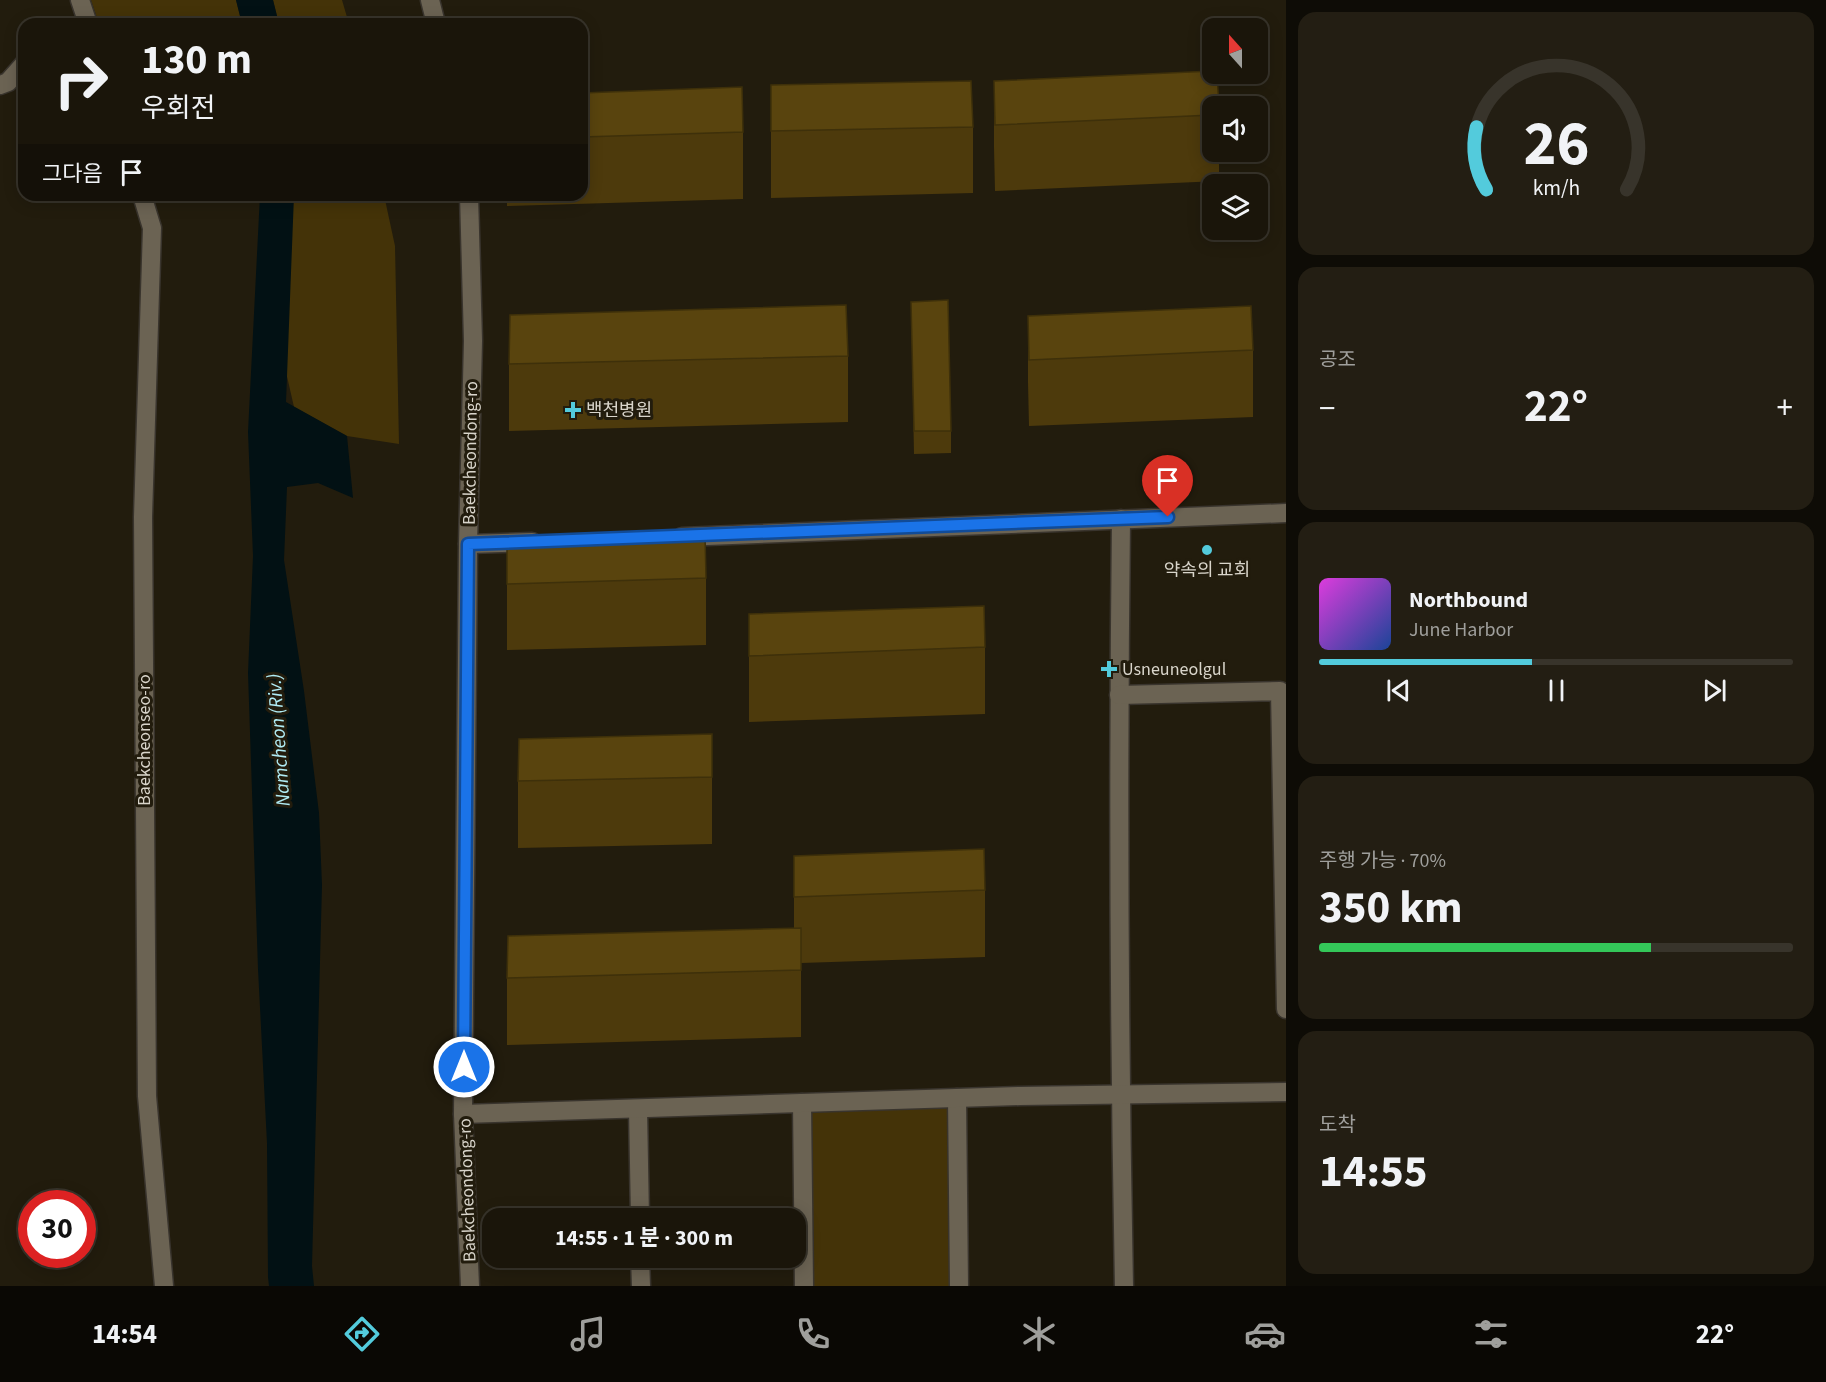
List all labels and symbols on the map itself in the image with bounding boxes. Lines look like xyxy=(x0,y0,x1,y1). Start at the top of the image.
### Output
north arrow xyxy=(1202,18,1268,84)
street label: Baekcheondong-ro xyxy=(457,381,484,525)
place label: 백천병원 xyxy=(586,398,652,423)
marker: 백천병원 xyxy=(564,401,582,419)
pin xyxy=(1142,455,1193,517)
marker: 약속의 교회 xyxy=(1200,543,1214,557)
place label: 약속의 교회 xyxy=(1164,558,1250,583)
place label: Usneuneolgul xyxy=(1122,657,1226,682)
marker: Usneuneolgul xyxy=(1100,660,1118,678)
water label: Namcheon (Riv.) xyxy=(260,672,298,807)
street label: Baekcheonseo-ro xyxy=(132,674,157,806)
position arrow xyxy=(432,1035,496,1099)
street label: Baekcheondong-ro xyxy=(452,1118,483,1262)
speed limit sign: 30 xyxy=(18,1190,96,1268)

